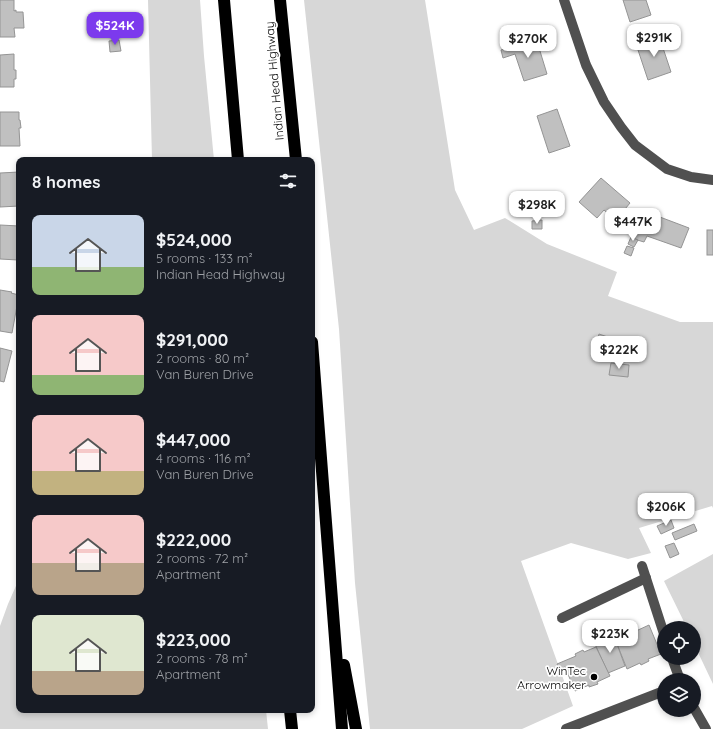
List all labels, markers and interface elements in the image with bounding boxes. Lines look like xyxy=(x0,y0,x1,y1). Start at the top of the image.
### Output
pin: $524K xyxy=(87,12,143,46)
text: $524K xyxy=(96,17,134,33)
street label: Indian Head Highway xyxy=(261,21,287,141)
pin: $291K xyxy=(626,24,682,58)
pin: $270K xyxy=(500,25,556,59)
text: $291K xyxy=(636,29,672,45)
text: $270K xyxy=(509,30,547,46)
icon: filters xyxy=(277,170,299,192)
text: 8 homes xyxy=(32,171,101,192)
pin: $298K xyxy=(509,191,565,225)
text: $298K xyxy=(518,196,556,212)
pin: $447K xyxy=(605,208,661,242)
text: $447K xyxy=(614,213,652,229)
text: $524,000 xyxy=(156,229,232,250)
icon: home xyxy=(64,231,112,279)
text: 5 rooms · 133 m² xyxy=(156,250,253,266)
text: Indian Head Highway xyxy=(156,266,285,282)
text: $291,000 xyxy=(156,329,228,350)
icon: home xyxy=(64,331,112,379)
pin: $222K xyxy=(591,336,647,370)
text: $222K xyxy=(600,341,638,357)
text: 2 rooms · 80 m² xyxy=(156,350,249,366)
text: Van Buren Drive xyxy=(156,366,254,382)
text: $447,000 xyxy=(156,429,230,450)
icon: home xyxy=(64,431,112,479)
text: 4 rooms · 116 m² xyxy=(156,450,251,466)
text: Van Buren Drive xyxy=(156,466,254,482)
pin: $206K xyxy=(638,493,694,527)
text: $206K xyxy=(647,498,685,514)
text: $222,000 xyxy=(156,529,231,550)
icon: home xyxy=(64,531,112,579)
text: 2 rooms · 72 m² xyxy=(156,550,248,566)
text: Apartment xyxy=(156,566,221,582)
pin: $223K xyxy=(582,620,638,654)
map controls xyxy=(657,621,701,717)
button: locate xyxy=(657,621,701,665)
text: $223K xyxy=(591,625,629,641)
text: $223,000 xyxy=(156,629,231,650)
icon: home xyxy=(64,631,112,679)
text: 2 rooms · 78 m² xyxy=(156,650,248,666)
place label: WinTec Arrowmaker xyxy=(517,663,586,692)
text: Apartment xyxy=(156,666,221,682)
marker: WinTec Arrowmaker xyxy=(589,672,599,682)
button: layers xyxy=(657,673,701,717)

